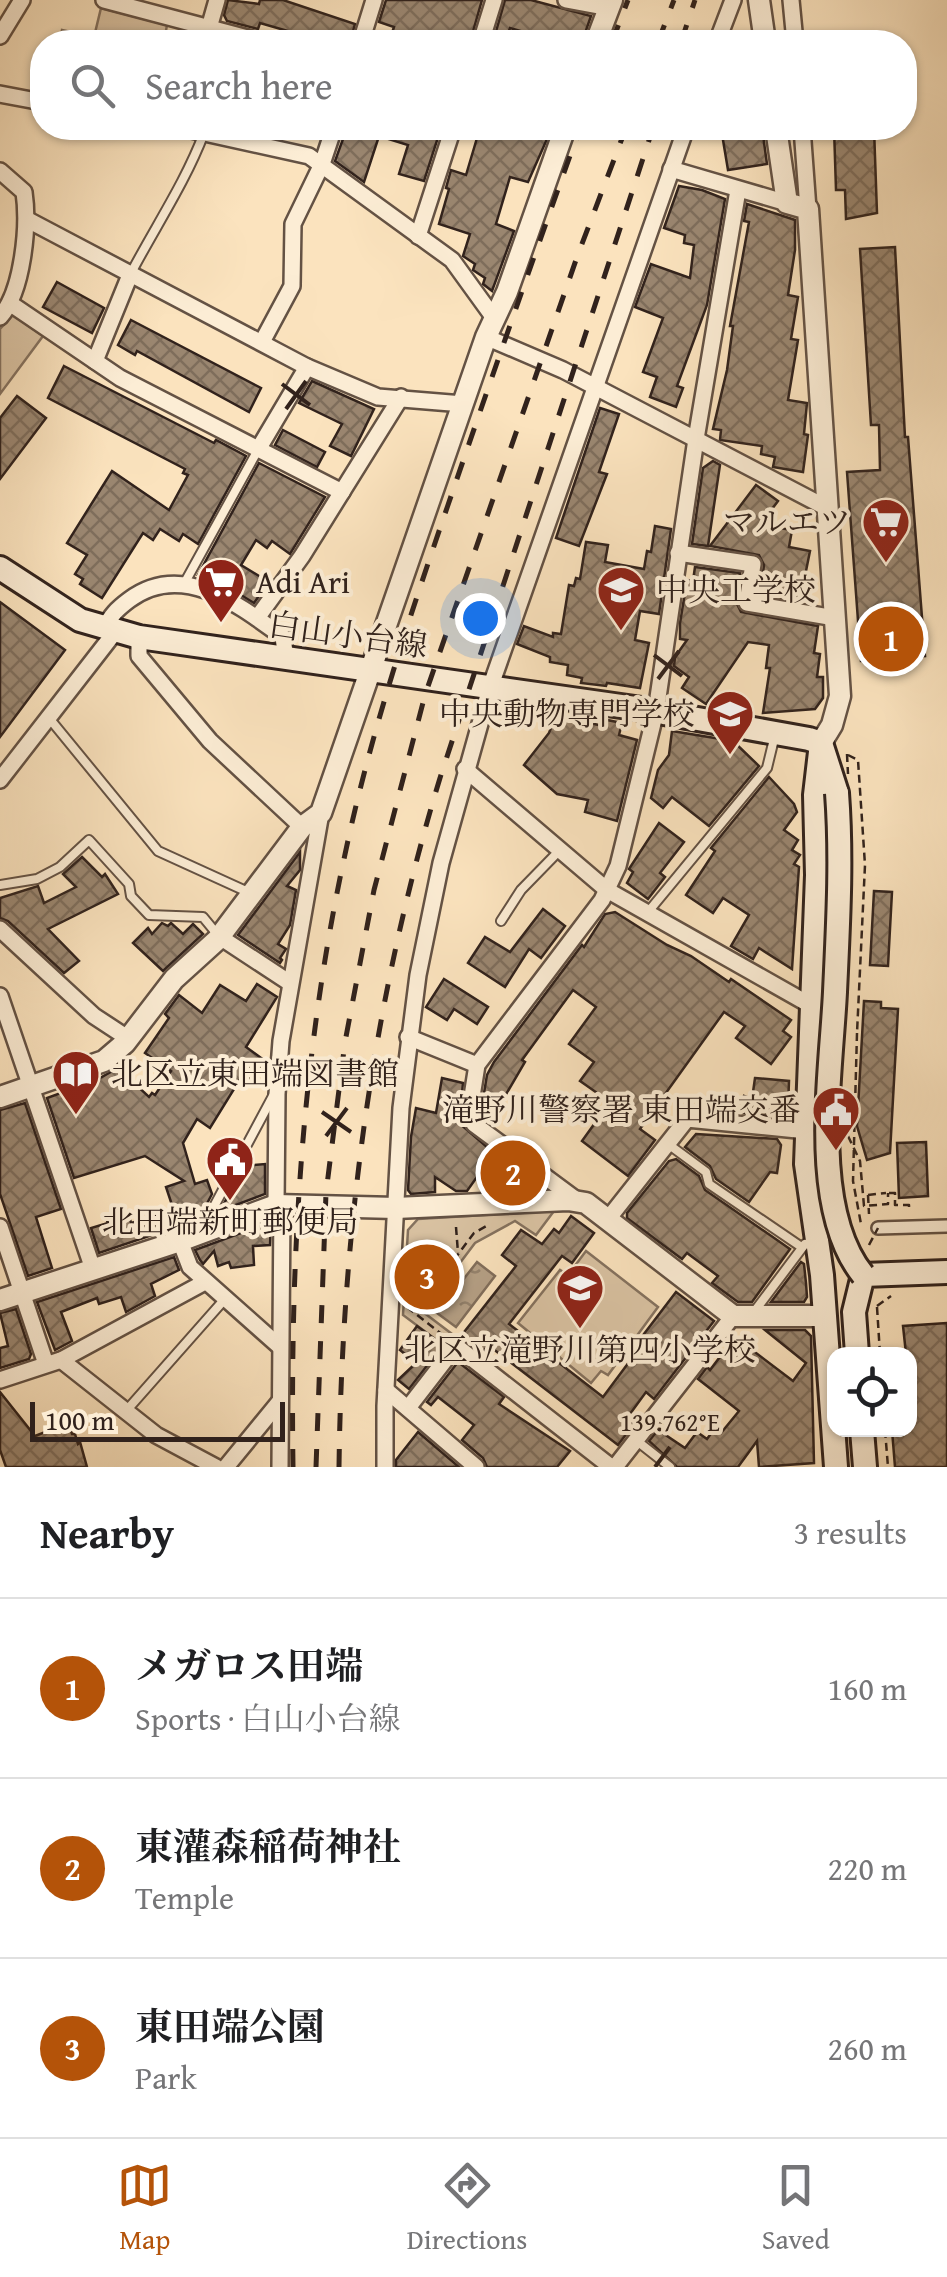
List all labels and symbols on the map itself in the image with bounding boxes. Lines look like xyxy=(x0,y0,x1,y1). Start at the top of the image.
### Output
supermarket icon: マルエツ xyxy=(860,496,912,564)
place label: マルエツ xyxy=(723,498,851,545)
supermarket icon: Adi Ari xyxy=(195,556,247,624)
place label: Adi Ari xyxy=(256,558,350,605)
school or university icon: 中央工学校 xyxy=(595,564,647,632)
place label: 中央工学校 xyxy=(656,566,816,613)
your location xyxy=(455,593,506,644)
street label: 白山小台線 xyxy=(266,600,431,669)
pin: 1 xyxy=(858,602,924,676)
school or university icon: 中央動物専門学校 xyxy=(704,688,756,756)
place label: 中央動物専門学校 xyxy=(439,690,695,737)
library icon: 北区立東田端図書館 xyxy=(50,1048,102,1116)
place label: 北区立東田端図書館 xyxy=(111,1050,399,1097)
public building icon: 滝野川警察署 東田端交番 xyxy=(810,1084,862,1152)
place label: 滝野川警察署 東田端交番 xyxy=(442,1086,801,1133)
public building icon: 北田端新町郵便局 xyxy=(204,1134,256,1202)
pin: 2 xyxy=(480,1136,546,1210)
place label: 北田端新町郵便局 xyxy=(102,1198,358,1245)
pin: 3 xyxy=(394,1240,460,1314)
school or university icon: 北区立滝野川第四小学校 xyxy=(554,1262,606,1330)
place label: 北区立滝野川第四小学校 xyxy=(404,1326,756,1373)
scale bar xyxy=(30,1397,285,1442)
text: 139.762°E xyxy=(620,1404,720,1440)

